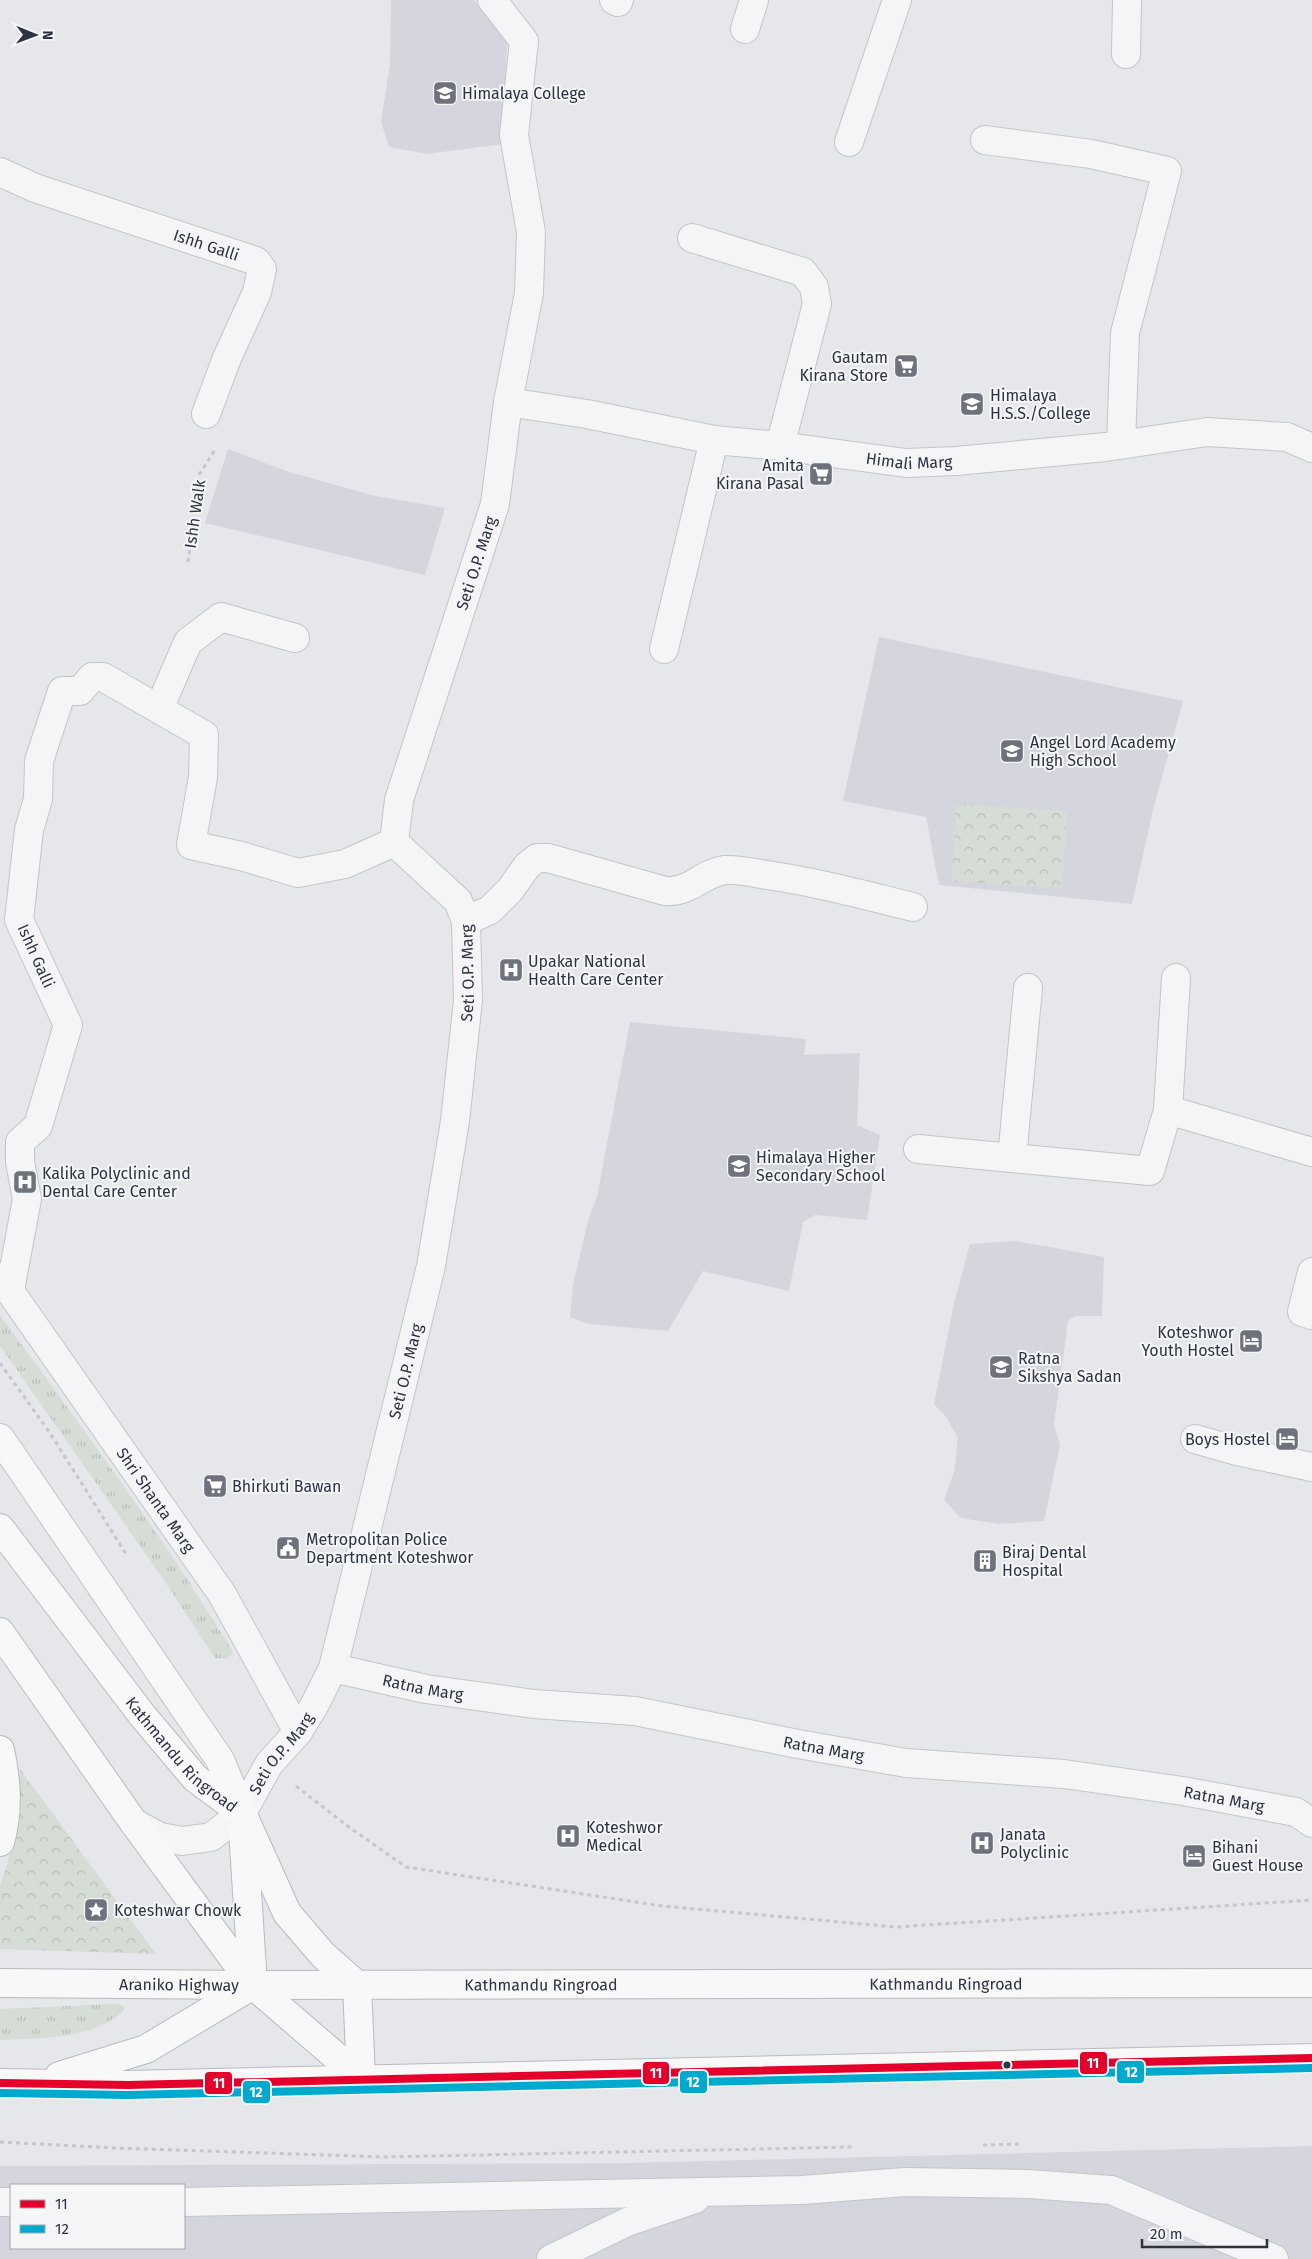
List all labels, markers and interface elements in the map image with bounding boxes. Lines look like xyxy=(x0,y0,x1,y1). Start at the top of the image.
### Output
north arrow xyxy=(10,10,60,60)
text: N xyxy=(39,30,56,40)
school or university icon: Himalaya College xyxy=(432,80,458,106)
place label: Himalaya College xyxy=(462,84,586,103)
street label: Ishh Galli xyxy=(171,225,242,264)
place label: Gautam Kirana Store xyxy=(799,348,888,385)
supermarket icon: Gautam Kirana Store xyxy=(893,353,919,379)
place label: Himalaya H.S.S./College xyxy=(990,386,1091,423)
school or university icon: Himalaya H.S.S./College xyxy=(959,391,985,417)
street label: Himali Marg xyxy=(865,448,953,473)
place label: Amita Kirana Pasal xyxy=(716,456,804,493)
supermarket icon: Amita Kirana Pasal xyxy=(808,461,834,487)
street label: Ishh Walk xyxy=(181,478,209,550)
street label: Seti O.P. Marg xyxy=(452,513,500,612)
place label: Angel Lord Academy High School xyxy=(1030,733,1176,770)
school or university icon: Angel Lord Academy High School xyxy=(999,738,1025,764)
street label: Ishh Galli xyxy=(14,921,58,991)
street label: Seti O.P. Marg xyxy=(456,923,478,1023)
place label: Upakar National Health Care Center xyxy=(528,952,664,989)
hospital icon: Upakar National Health Care Center xyxy=(498,957,524,983)
place label: Himalaya Higher Secondary School xyxy=(756,1148,885,1185)
school or university icon: Himalaya Higher Secondary School xyxy=(726,1153,752,1179)
place label: Kalika Polyclinic and Dental Care Center xyxy=(42,1164,191,1201)
hospital icon: Kalika Polyclinic and Dental Care Center xyxy=(12,1169,38,1195)
street label: Seti O.P. Marg xyxy=(385,1321,426,1421)
place label: Koteshwor Youth Hostel xyxy=(1141,1323,1235,1360)
hotel icon: Koteshwor Youth Hostel xyxy=(1238,1328,1264,1354)
place label: Ratna Sikshya Sadan xyxy=(1018,1349,1122,1386)
school or university icon: Ratna Sikshya Sadan xyxy=(988,1354,1014,1380)
hotel icon: Boys Hostel xyxy=(1274,1426,1300,1452)
place label: Boys Hostel xyxy=(1185,1430,1270,1449)
street label: Shri Shanta Marg xyxy=(113,1444,200,1556)
supermarket icon: Bhirkuti Bawan xyxy=(202,1473,228,1499)
place label: Bhirkuti Bawan xyxy=(232,1477,341,1496)
place label: Metropolitan Police Department Koteshwor xyxy=(306,1530,474,1567)
public building icon: Metropolitan Police Department Koteshwor xyxy=(275,1535,301,1561)
place label: Biraj Dental Hospital xyxy=(1002,1543,1087,1580)
building icon: Biraj Dental Hospital xyxy=(972,1548,998,1574)
street label: Ratna Marg xyxy=(381,1670,465,1704)
street label: Kathmandu Ringroad xyxy=(122,1693,241,1816)
street label: Seti O.P. Marg xyxy=(245,1708,318,1798)
street label: Ratna Marg xyxy=(782,1732,866,1765)
street label: Ratna Marg xyxy=(1182,1782,1267,1816)
place label: Koteshwor Medical xyxy=(586,1818,663,1855)
hospital icon: Koteshwor Medical xyxy=(555,1823,581,1849)
place label: Janata Polyclinic xyxy=(1000,1825,1069,1862)
hospital icon: Janata Polyclinic xyxy=(969,1830,995,1856)
place label: Bihani Guest House xyxy=(1212,1838,1303,1875)
hotel icon: Bihani Guest House xyxy=(1181,1843,1207,1869)
place icon: Koteshwar Chowk xyxy=(83,1897,109,1923)
place label: Koteshwar Chowk xyxy=(114,1901,242,1920)
street label: Araniko Highway xyxy=(119,1974,239,1994)
street label: Kathmandu Ringroad xyxy=(869,1974,1023,1993)
street label: Kathmandu Ringroad xyxy=(464,1975,618,1994)
line badge: 11 xyxy=(1079,2051,1108,2075)
text: 11 xyxy=(1087,2055,1099,2072)
unlabelled marker xyxy=(1002,2060,1012,2070)
line badge: 12 xyxy=(1116,2060,1145,2084)
line badge: 11 xyxy=(642,2061,670,2085)
text: 12 xyxy=(1124,2064,1138,2081)
text: 11 xyxy=(650,2065,662,2082)
line badge: 12 xyxy=(679,2070,708,2094)
line badge: 11 xyxy=(204,2071,233,2095)
text: 12 xyxy=(686,2074,700,2091)
text: 11 xyxy=(213,2075,225,2092)
line badge: 12 xyxy=(242,2080,271,2104)
text: 12 xyxy=(249,2084,263,2101)
legend xyxy=(10,2184,185,2249)
text: 11 xyxy=(55,2195,68,2213)
scale bar xyxy=(1142,2216,1267,2248)
text: 12 xyxy=(55,2220,69,2238)
text: 20 m xyxy=(1150,2225,1183,2243)

